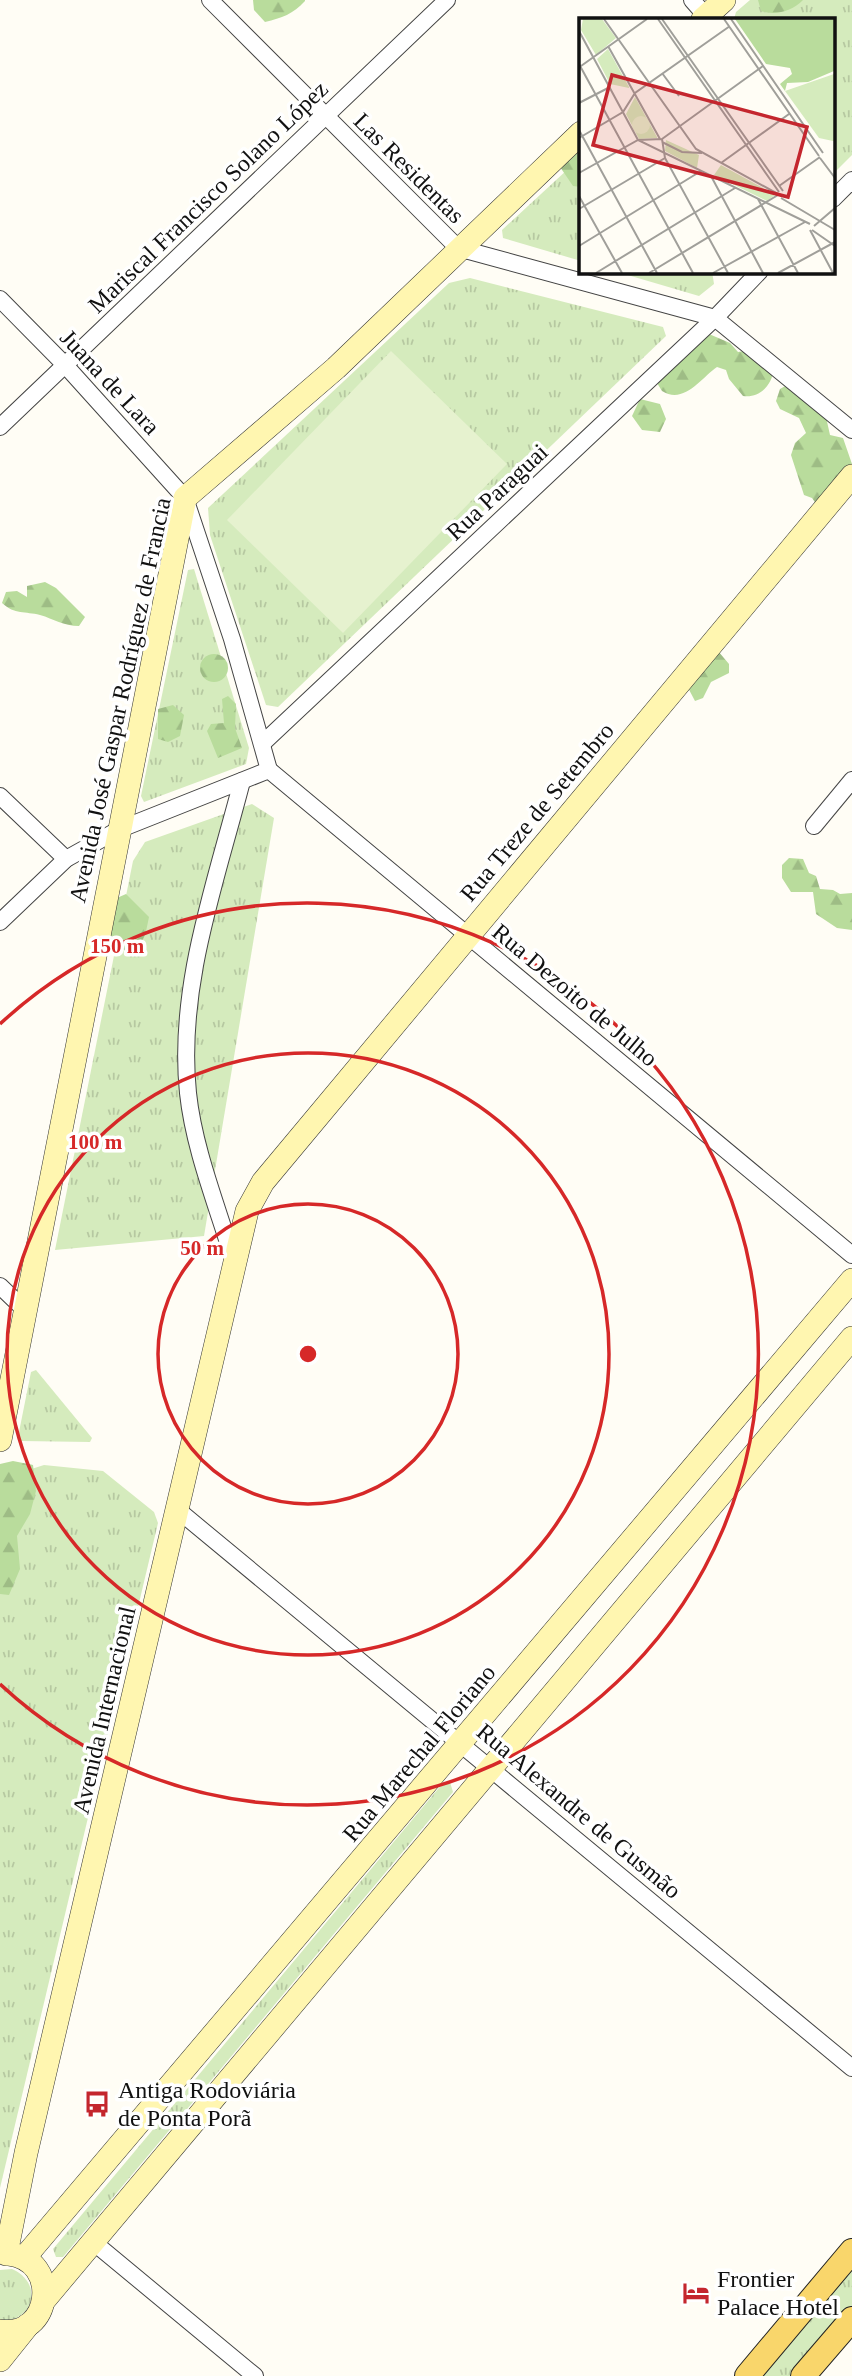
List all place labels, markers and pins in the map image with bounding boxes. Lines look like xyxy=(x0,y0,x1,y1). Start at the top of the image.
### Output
centre of rings xyxy=(296,1342,320,1366)
place label: Antiga Rodoviária de Ponta Porã xyxy=(118,2077,296,2131)
bus stop icon: Antiga Rodoviária de Ponta Porã xyxy=(82,2089,112,2119)
place label: Frontier Palace Hotel xyxy=(717,2266,839,2320)
hotel icon: Frontier Palace Hotel xyxy=(681,2278,711,2308)

